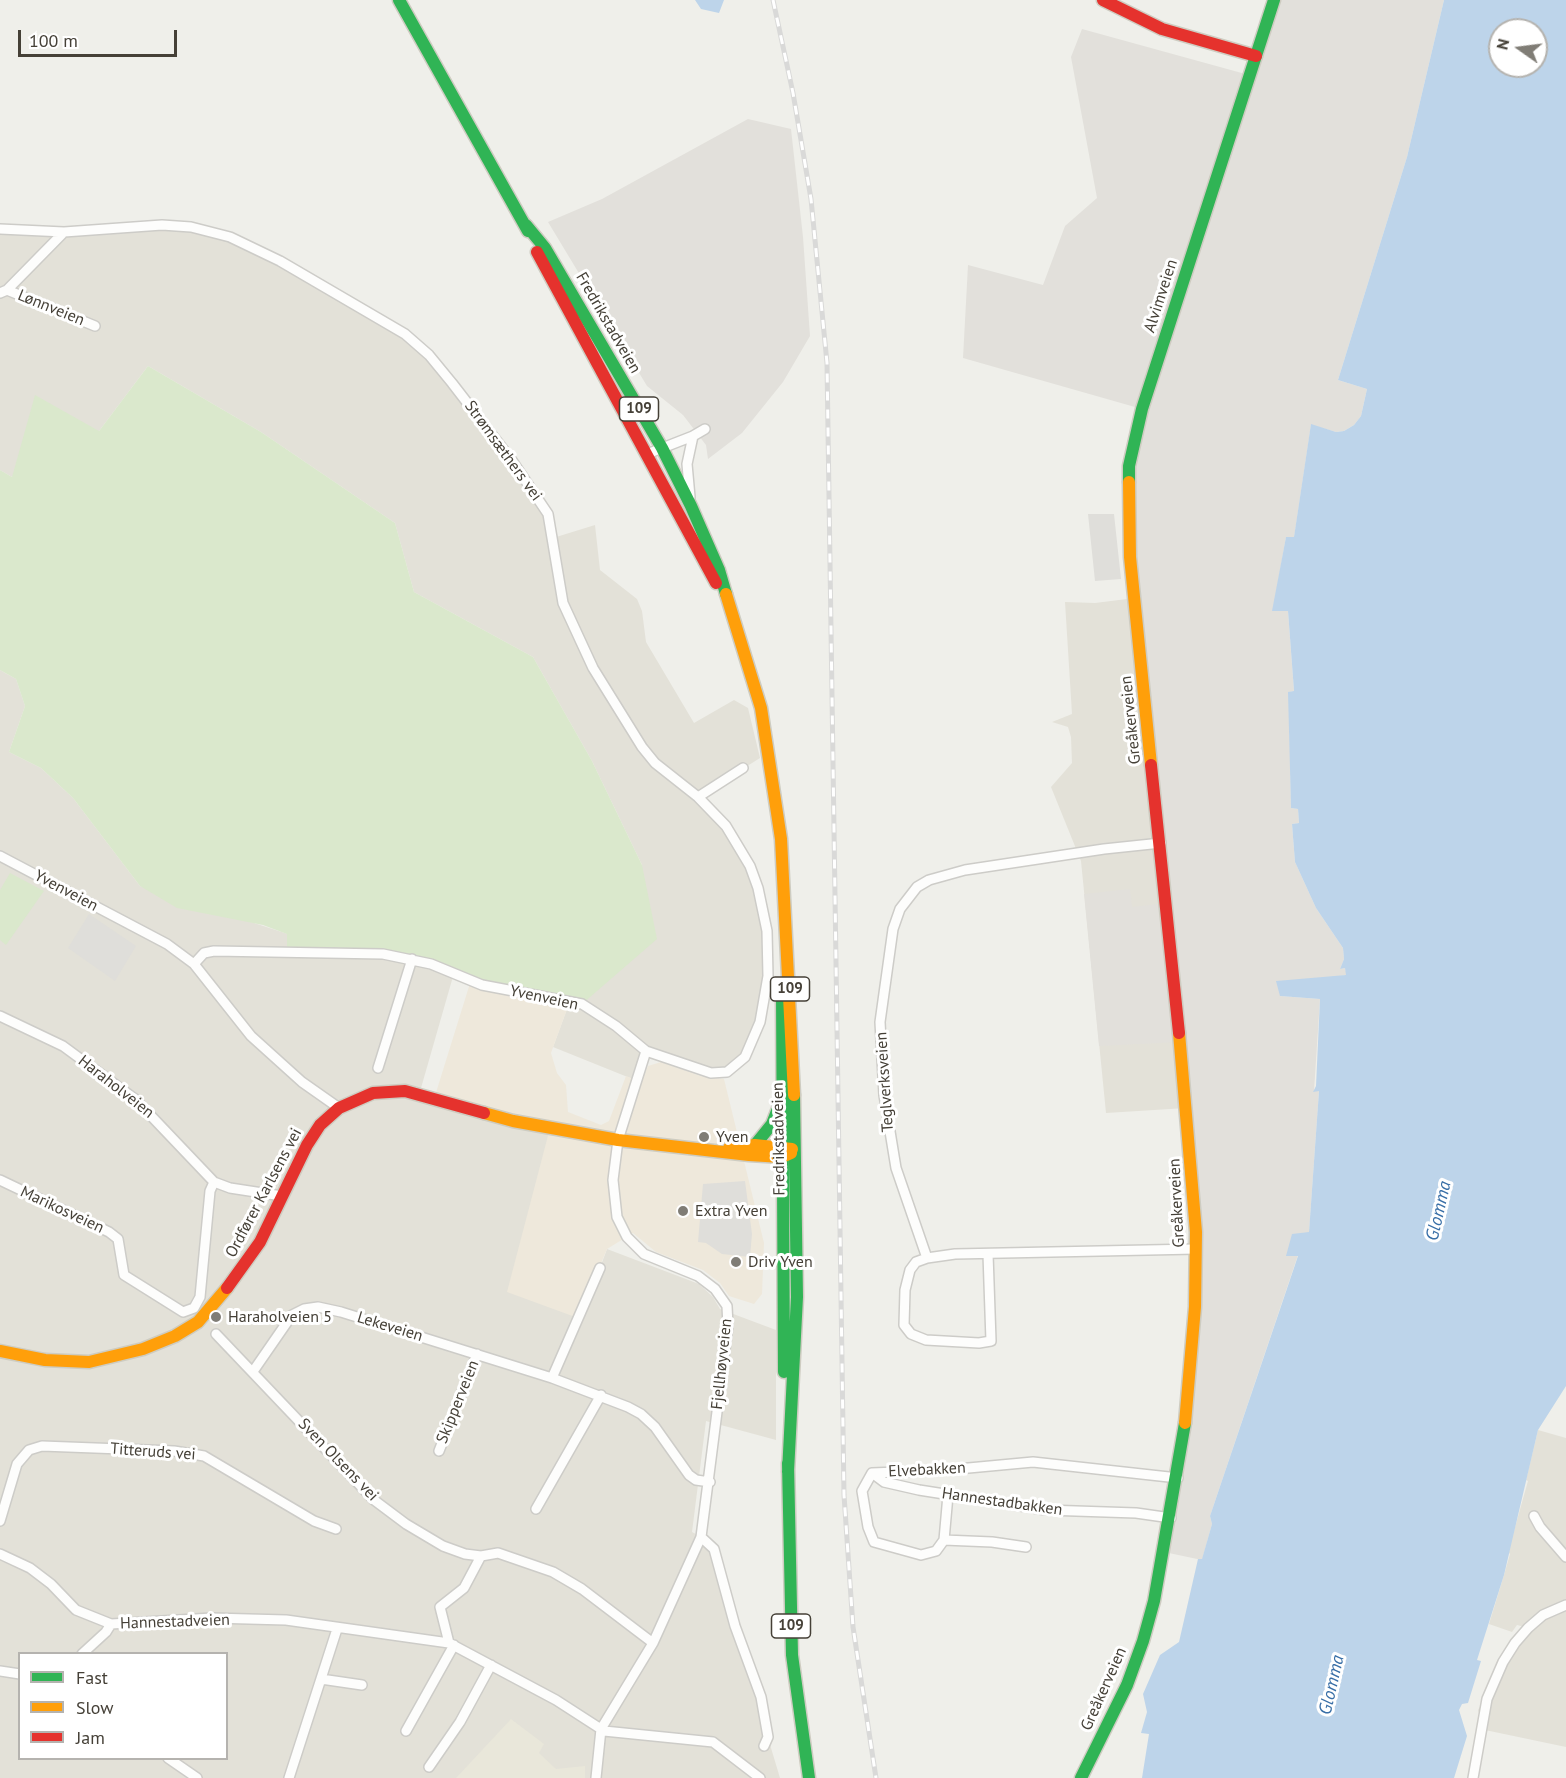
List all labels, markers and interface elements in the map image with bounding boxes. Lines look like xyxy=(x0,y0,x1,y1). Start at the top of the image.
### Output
scale bar xyxy=(21,18,180,56)
north arrow xyxy=(1488,18,1548,78)
text: 100 m xyxy=(29,29,78,52)
text: N xyxy=(1491,37,1513,52)
street label: Alvimveien xyxy=(1140,257,1182,335)
street label: Fredrikstadveien xyxy=(571,269,645,377)
street label: Lønnveien xyxy=(15,286,87,330)
street label: Strømsæthers vei xyxy=(460,397,546,505)
road number: 109 xyxy=(620,397,658,421)
street label: Greåkerveien xyxy=(1117,675,1145,765)
street label: Yvenveien xyxy=(31,866,101,916)
road number: 109 xyxy=(770,977,810,1001)
street label: Yvenveien xyxy=(508,981,580,1015)
street label: Teglverksveien xyxy=(872,1031,898,1133)
street label: Haraholveien xyxy=(74,1051,158,1123)
street label: Fredrikstadveien xyxy=(768,1082,790,1196)
street label: Ordfører Karlsens vei xyxy=(222,1125,306,1261)
place label: Yven xyxy=(716,1127,749,1147)
marker: Yven xyxy=(697,1130,711,1144)
street label: Greåkerveien xyxy=(1165,1158,1189,1248)
water label: Glomma xyxy=(1422,1179,1456,1243)
street label: Marikosveien xyxy=(17,1182,107,1238)
place label: Extra Yven xyxy=(695,1201,767,1221)
marker: Extra Yven xyxy=(676,1204,690,1218)
place label: Driv Yven xyxy=(748,1252,813,1272)
marker: Driv Yven xyxy=(729,1255,743,1269)
place label: Haraholveien 5 xyxy=(228,1307,332,1327)
street label: Lekeveien xyxy=(355,1308,425,1346)
marker: Haraholveien 5 xyxy=(209,1310,223,1324)
street label: Fjellhøyveien xyxy=(708,1317,736,1411)
street label: Skipperveien xyxy=(433,1358,483,1446)
street label: Sven Olsens vei xyxy=(294,1415,382,1505)
street label: Titteruds vei xyxy=(110,1439,196,1465)
street label: Elvebakken xyxy=(888,1458,966,1482)
street label: Hannestadbakken xyxy=(940,1484,1064,1520)
street label: Hannestadveien xyxy=(120,1610,230,1634)
road number: 109 xyxy=(772,1614,810,1638)
street label: Greåkerveien xyxy=(1077,1644,1131,1734)
legend xyxy=(18,1652,228,1760)
water label: Glomma xyxy=(1315,1653,1349,1717)
text: Fast xyxy=(76,1666,108,1689)
text: Slow xyxy=(76,1696,114,1719)
text: Jam xyxy=(76,1726,105,1749)

